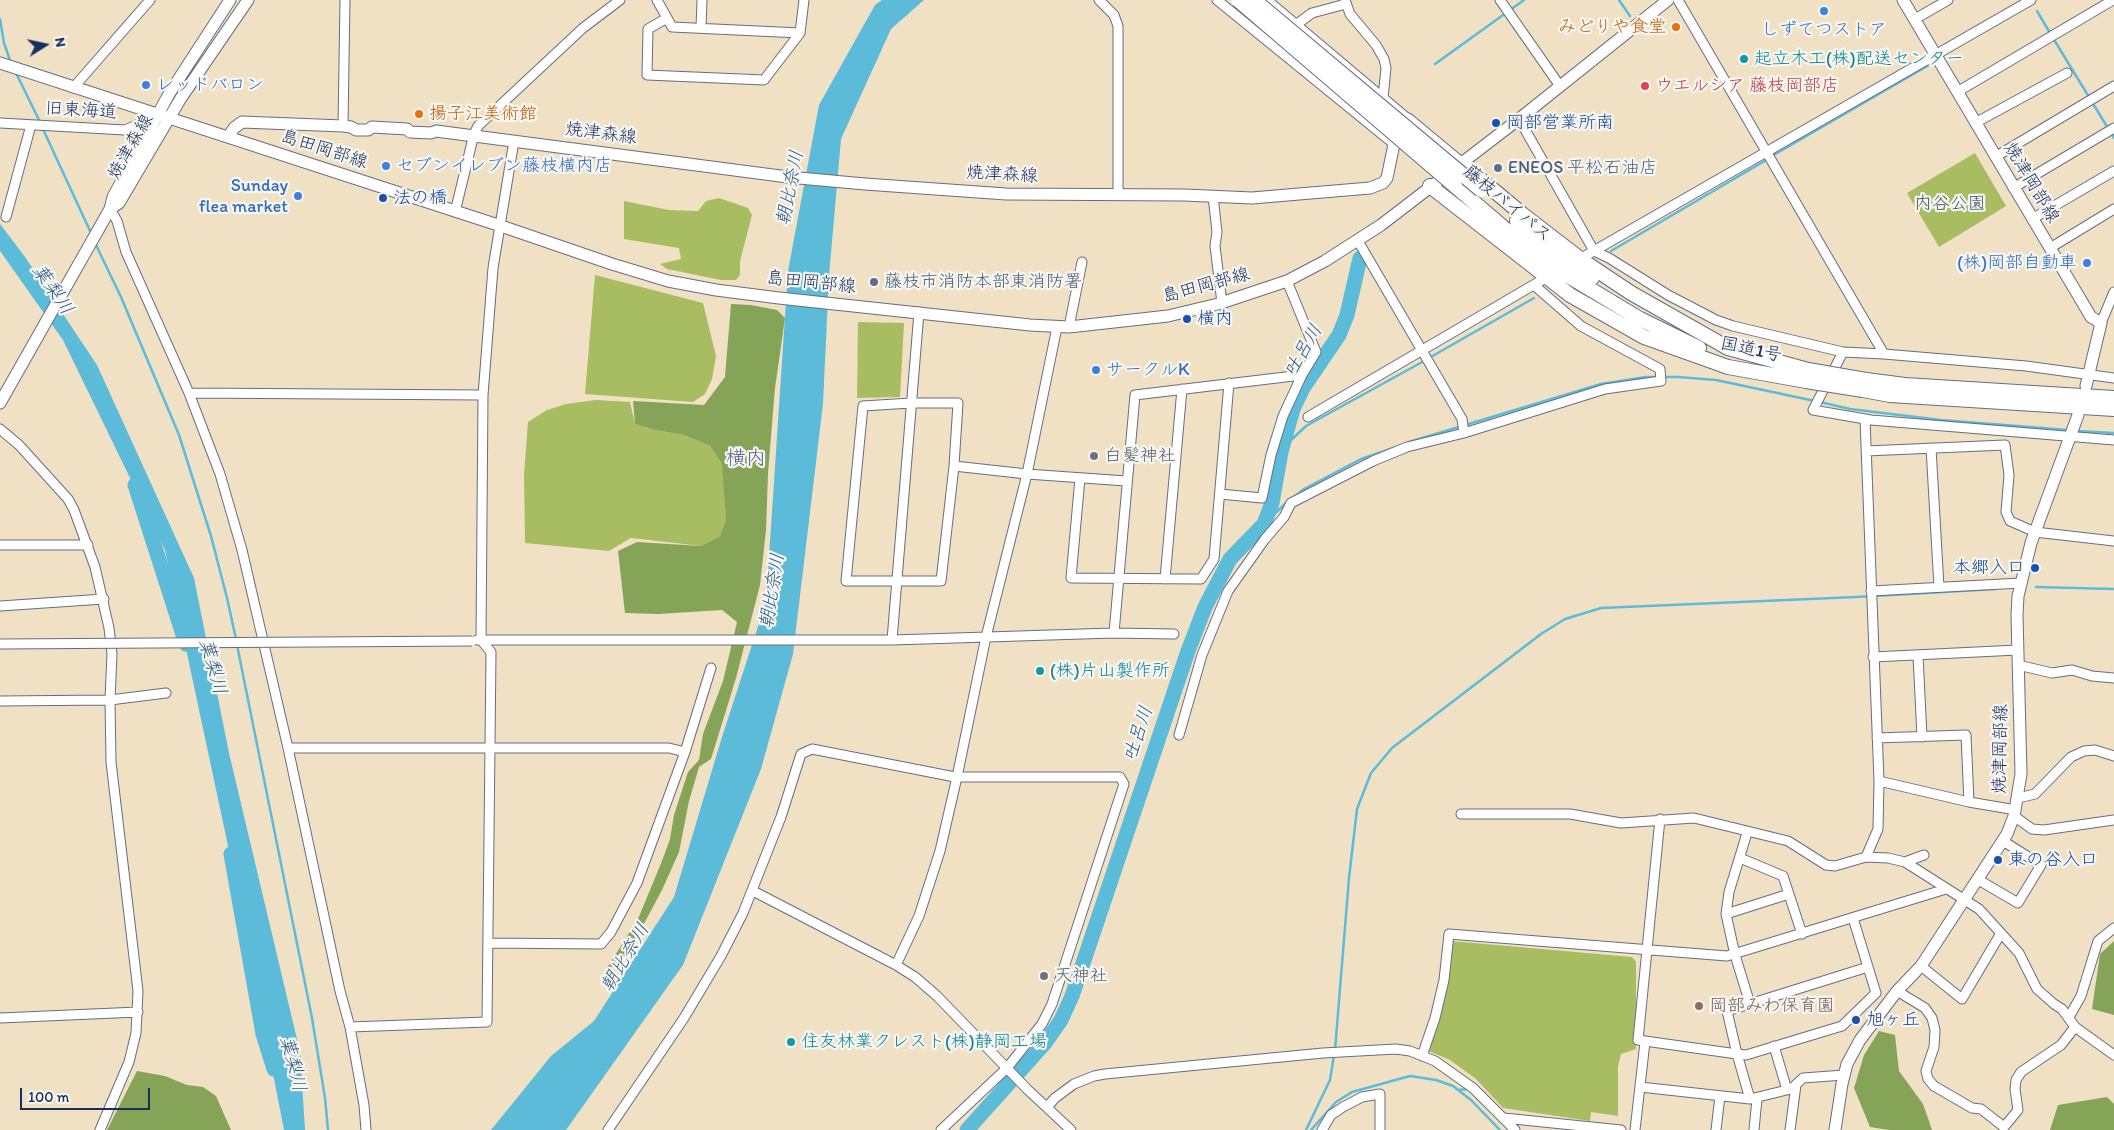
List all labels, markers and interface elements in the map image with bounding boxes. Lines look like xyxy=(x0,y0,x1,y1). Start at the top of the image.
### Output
marker: しずてつストア xyxy=(1818,5,1830,17)
place label: みどりや食堂 xyxy=(1558,16,1666,38)
place label: しずてつストア xyxy=(1761,19,1887,41)
north arrow xyxy=(20,20,70,70)
marker: みどりや食堂 xyxy=(1670,21,1682,33)
text: N xyxy=(51,36,69,48)
place label: 起立木工(株)配送センター xyxy=(1754,48,1964,70)
marker: 起立木工(株)配送センター xyxy=(1738,53,1750,65)
place label: レッドバロン xyxy=(156,74,264,96)
place label: ウエルシア 藤枝岡部店 xyxy=(1655,75,1839,97)
marker: レッドバロン xyxy=(140,79,152,91)
marker: ウエルシア 藤枝岡部店 xyxy=(1639,80,1651,92)
street label: 旧東海道 xyxy=(44,98,118,124)
place label: 揚子江美術館 xyxy=(429,103,537,125)
marker: 揚子江美術館 xyxy=(413,108,425,120)
street label: 焼津森線 xyxy=(104,110,158,184)
place label: 岡部営業所南 xyxy=(1506,112,1614,134)
marker: 岡部営業所南 xyxy=(1490,117,1502,129)
street label: 焼津森線 xyxy=(564,119,638,149)
street label: 島田岡部線 xyxy=(278,126,370,174)
street label: 焼津岡部線 xyxy=(1999,139,2063,227)
water label: 朝比奈川 xyxy=(773,149,809,227)
place label: セブンイレブン藤枝横内店 xyxy=(396,155,612,177)
place label: ENEOS 平松石油店 xyxy=(1508,157,1657,179)
marker: セブンイレブン藤枝横内店 xyxy=(380,160,392,172)
street label: 藤枝バイパス xyxy=(1459,161,1555,247)
street label: 焼津森線 xyxy=(965,162,1039,188)
marker: ENEOS 平松石油店 xyxy=(1492,162,1504,174)
place label: Sunday flea market xyxy=(199,175,288,218)
place label: 法の橋 xyxy=(393,187,447,209)
marker: Sunday flea market xyxy=(292,190,304,202)
marker: 法の橋 xyxy=(377,192,389,204)
park label: 内谷公園 xyxy=(1914,193,1986,215)
place label: (株)岡部自動車 xyxy=(1957,252,2077,274)
marker: (株)岡部自動車 xyxy=(2081,257,2093,269)
water label: 葉梨川 xyxy=(26,260,78,320)
street label: 島田岡部線 xyxy=(1160,264,1252,308)
street label: 島田岡部線 xyxy=(765,268,857,298)
place label: 藤枝市消防本部東消防署 xyxy=(884,271,1082,293)
marker: 藤枝市消防本部東消防署 xyxy=(868,276,880,288)
place label: 横内 xyxy=(1197,308,1233,330)
marker: 横内 xyxy=(1181,313,1193,325)
water label: 吐呂川 xyxy=(1280,321,1328,381)
street label: 国道1号 xyxy=(1718,333,1784,367)
place label: サークルK xyxy=(1106,359,1190,381)
marker: サークルK xyxy=(1090,364,1102,376)
place label: 白髪神社 xyxy=(1104,445,1176,467)
district label: 横内 xyxy=(726,447,766,471)
marker: 白髪神社 xyxy=(1088,450,1100,462)
water label: 朝比奈川 xyxy=(756,552,790,630)
place label: 本郷入口 xyxy=(1953,557,2025,579)
marker: 本郷入口 xyxy=(2029,562,2041,574)
water label: 葉梨川 xyxy=(193,636,231,698)
place label: (株)片山製作所 xyxy=(1050,660,1170,682)
marker: (株)片山製作所 xyxy=(1034,665,1046,677)
water label: 吐呂川 xyxy=(1119,703,1159,765)
street label: 焼津岡部線 xyxy=(1989,704,2013,794)
place label: 東の谷入口 xyxy=(2008,849,2098,871)
marker: 東の谷入口 xyxy=(1992,854,2004,866)
water label: 朝比奈川 xyxy=(597,920,655,996)
place label: 天神社 xyxy=(1054,965,1108,987)
marker: 天神社 xyxy=(1038,970,1050,982)
place label: 岡部みわ保育園 xyxy=(1709,995,1835,1017)
marker: 岡部みわ保育園 xyxy=(1693,1000,1705,1012)
place label: 旭ヶ丘 xyxy=(1866,1009,1920,1031)
marker: 旭ヶ丘 xyxy=(1850,1014,1862,1026)
place label: 住友林業クレスト(株)静岡工場 xyxy=(801,1031,1047,1053)
water label: 葉梨川 xyxy=(274,1034,310,1094)
marker: 住友林業クレスト(株)静岡工場 xyxy=(785,1036,797,1048)
scale bar xyxy=(22,1078,152,1110)
text: 100 m xyxy=(28,1088,69,1106)

